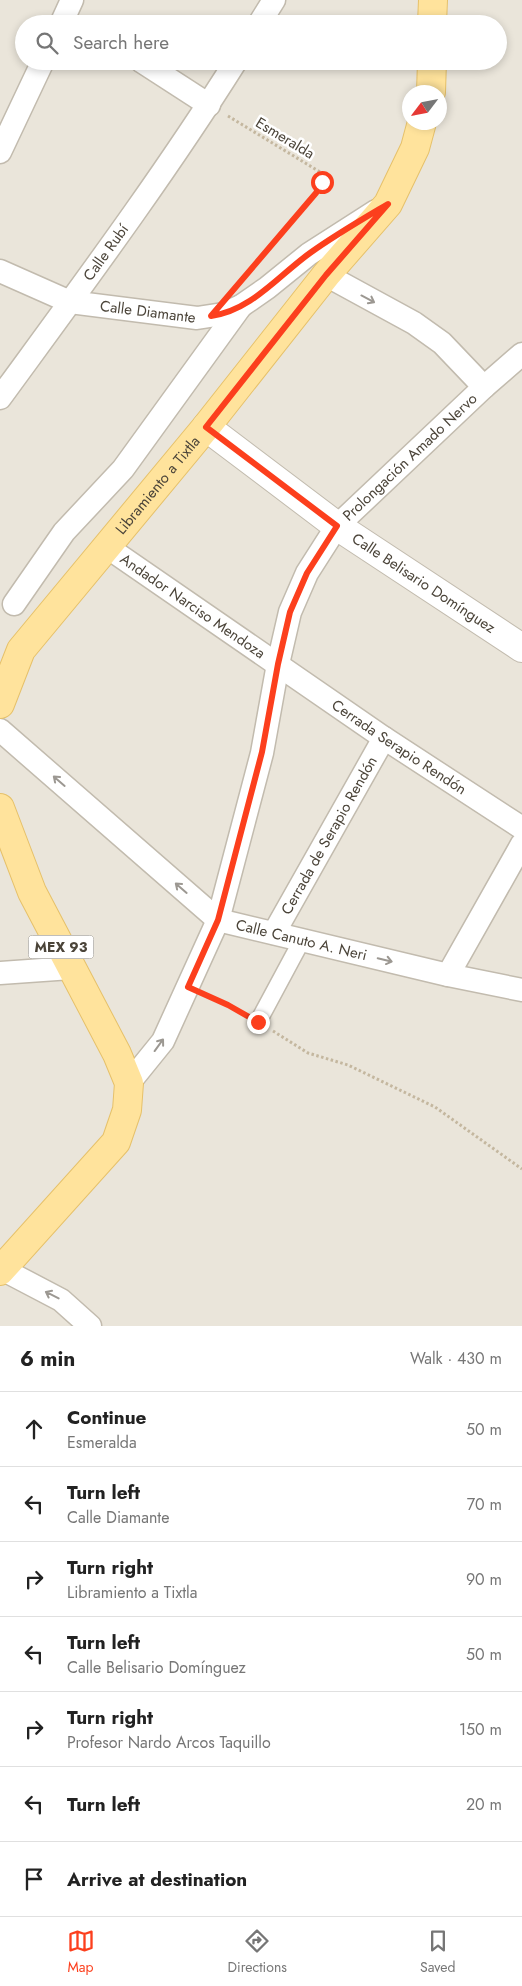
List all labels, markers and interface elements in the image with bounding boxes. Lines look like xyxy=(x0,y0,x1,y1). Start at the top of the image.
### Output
search box xyxy=(15,15,507,70)
icon: search xyxy=(33,29,61,57)
text: Search here xyxy=(73,29,169,56)
north arrow xyxy=(402,85,447,130)
street label: Esmeralda xyxy=(251,112,319,164)
route start xyxy=(311,171,334,194)
street label: Calle Rubí xyxy=(78,219,135,285)
one-way arrow xyxy=(361,294,376,304)
street label: Calle Diamante xyxy=(99,295,197,329)
street label: Prolongación Amado Nervo xyxy=(338,388,482,526)
street label: Libramiento a Tixtla xyxy=(110,431,205,539)
street label: Calle Belisario Domínguez xyxy=(347,528,500,639)
street label: Andador Narciso Mendoza xyxy=(116,548,270,664)
street label: Cerrada Serapio Rendón xyxy=(327,694,471,800)
street label: Cerrada de Serapio Rendón xyxy=(276,752,383,919)
one-way arrow xyxy=(52,776,65,787)
one-way arrow xyxy=(175,882,188,894)
street label: Calle Canuto A. Neri xyxy=(234,914,369,966)
road number: MEX 93 xyxy=(28,936,94,959)
one-way arrow xyxy=(376,956,392,965)
route end xyxy=(247,1011,270,1034)
one-way arrow xyxy=(154,1039,165,1052)
one-way arrow xyxy=(45,1290,60,1299)
text: 6 min xyxy=(20,1344,75,1374)
text: Walk · 430 m xyxy=(410,1347,502,1370)
text: Continue xyxy=(67,1404,146,1431)
icon: ahead xyxy=(20,1415,48,1443)
text: 50 m xyxy=(466,1418,502,1441)
text: Esmeralda xyxy=(67,1431,137,1454)
text: Turn left xyxy=(67,1479,140,1506)
icon: left xyxy=(20,1490,48,1518)
text: 70 m xyxy=(467,1493,502,1516)
text: Calle Diamante xyxy=(67,1506,169,1529)
text: Turn right xyxy=(67,1554,153,1581)
icon: right xyxy=(20,1565,48,1593)
text: 90 m xyxy=(466,1568,502,1591)
text: Libramiento a Tixtla xyxy=(67,1581,197,1604)
text: Turn left xyxy=(67,1629,140,1656)
icon: left xyxy=(20,1640,48,1668)
text: 50 m xyxy=(466,1643,502,1666)
text: Calle Belisario Domínguez xyxy=(67,1656,246,1679)
text: Turn right xyxy=(67,1704,153,1731)
icon: right xyxy=(20,1715,48,1743)
text: 150 m xyxy=(459,1718,502,1741)
text: Profesor Nardo Arcos Taquillo xyxy=(67,1731,271,1754)
icon: left xyxy=(20,1790,48,1818)
text: Turn left xyxy=(67,1791,140,1818)
text: 20 m xyxy=(466,1793,502,1816)
icon: arrive xyxy=(20,1865,48,1893)
text: Arrive at destination xyxy=(67,1866,247,1893)
tab: Map xyxy=(67,1927,95,1977)
tab: Directions xyxy=(228,1927,287,1977)
tab: Saved xyxy=(420,1927,455,1977)

